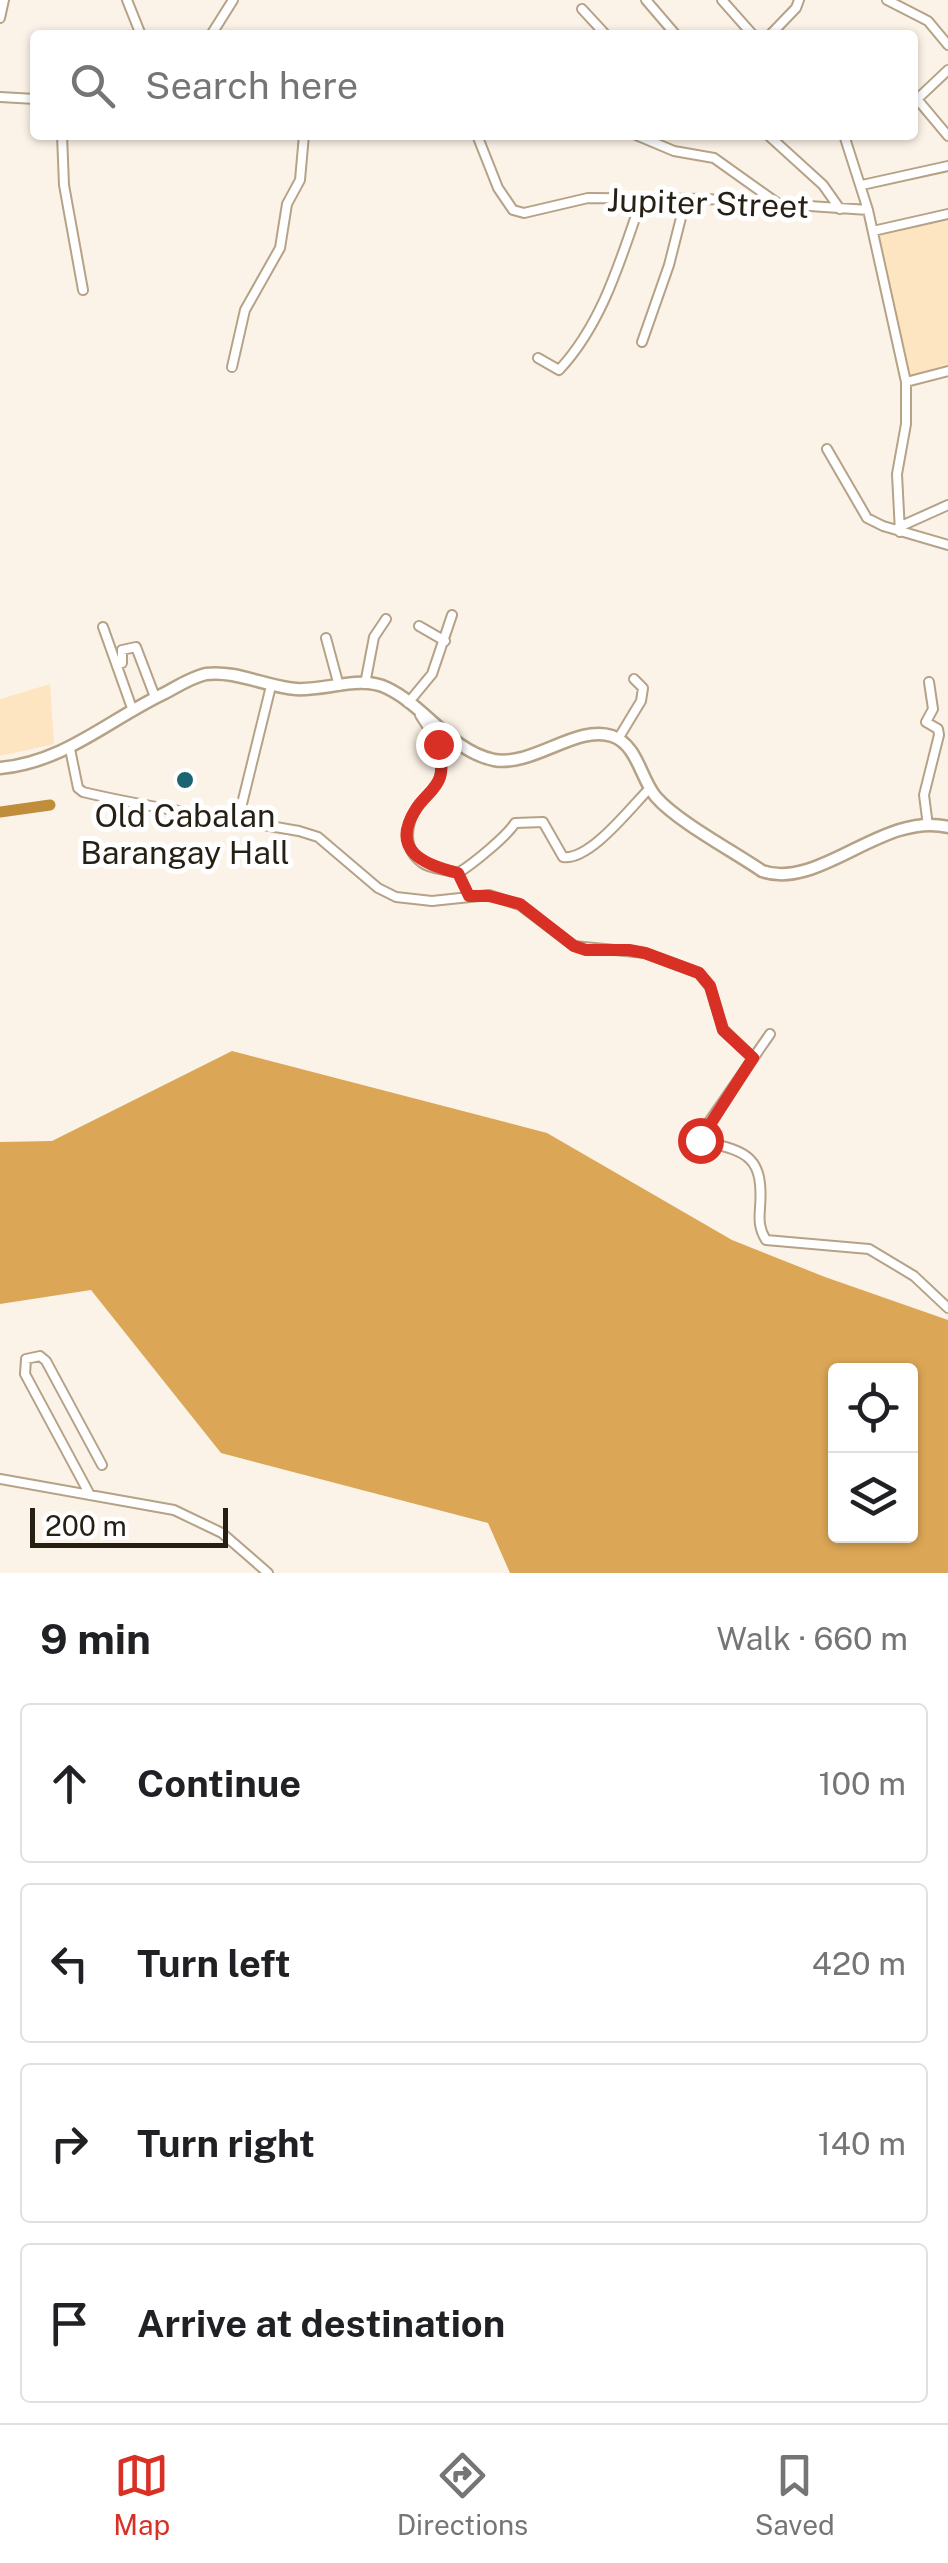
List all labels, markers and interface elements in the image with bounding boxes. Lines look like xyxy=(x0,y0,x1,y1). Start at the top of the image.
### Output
search box xyxy=(30,30,918,140)
icon: search xyxy=(65,58,120,113)
text: Search here xyxy=(145,63,358,108)
street label: Jupiter Street xyxy=(606,181,810,225)
route end xyxy=(416,722,462,768)
marker: Old Cabalan Barangay Hall xyxy=(174,769,196,791)
place label: Old Cabalan Barangay Hall xyxy=(80,797,290,871)
route start xyxy=(678,1118,724,1164)
map controls xyxy=(828,1363,918,1543)
button: locate xyxy=(828,1363,918,1453)
button: layers xyxy=(828,1453,918,1543)
scale bar xyxy=(30,1503,228,1548)
text: 200 m xyxy=(45,1509,127,1542)
text: 9 min xyxy=(40,1614,151,1663)
text: Walk · 660 m xyxy=(717,1620,908,1657)
icon: ahead xyxy=(42,1756,97,1811)
text: Continue xyxy=(137,1761,301,1806)
text: 100 m xyxy=(819,1765,906,1802)
icon: left xyxy=(42,1936,97,1991)
text: Turn left xyxy=(137,1941,291,1986)
text: 420 m xyxy=(812,1945,906,1982)
icon: right xyxy=(42,2116,97,2171)
text: Turn right xyxy=(137,2121,315,2166)
text: 140 m xyxy=(818,2125,906,2162)
icon: arrive xyxy=(42,2296,97,2351)
text: Arrive at destination xyxy=(137,2301,505,2346)
tab: Map xyxy=(113,2448,170,2541)
tab: Directions xyxy=(397,2448,528,2541)
tab: Saved xyxy=(755,2448,835,2541)

